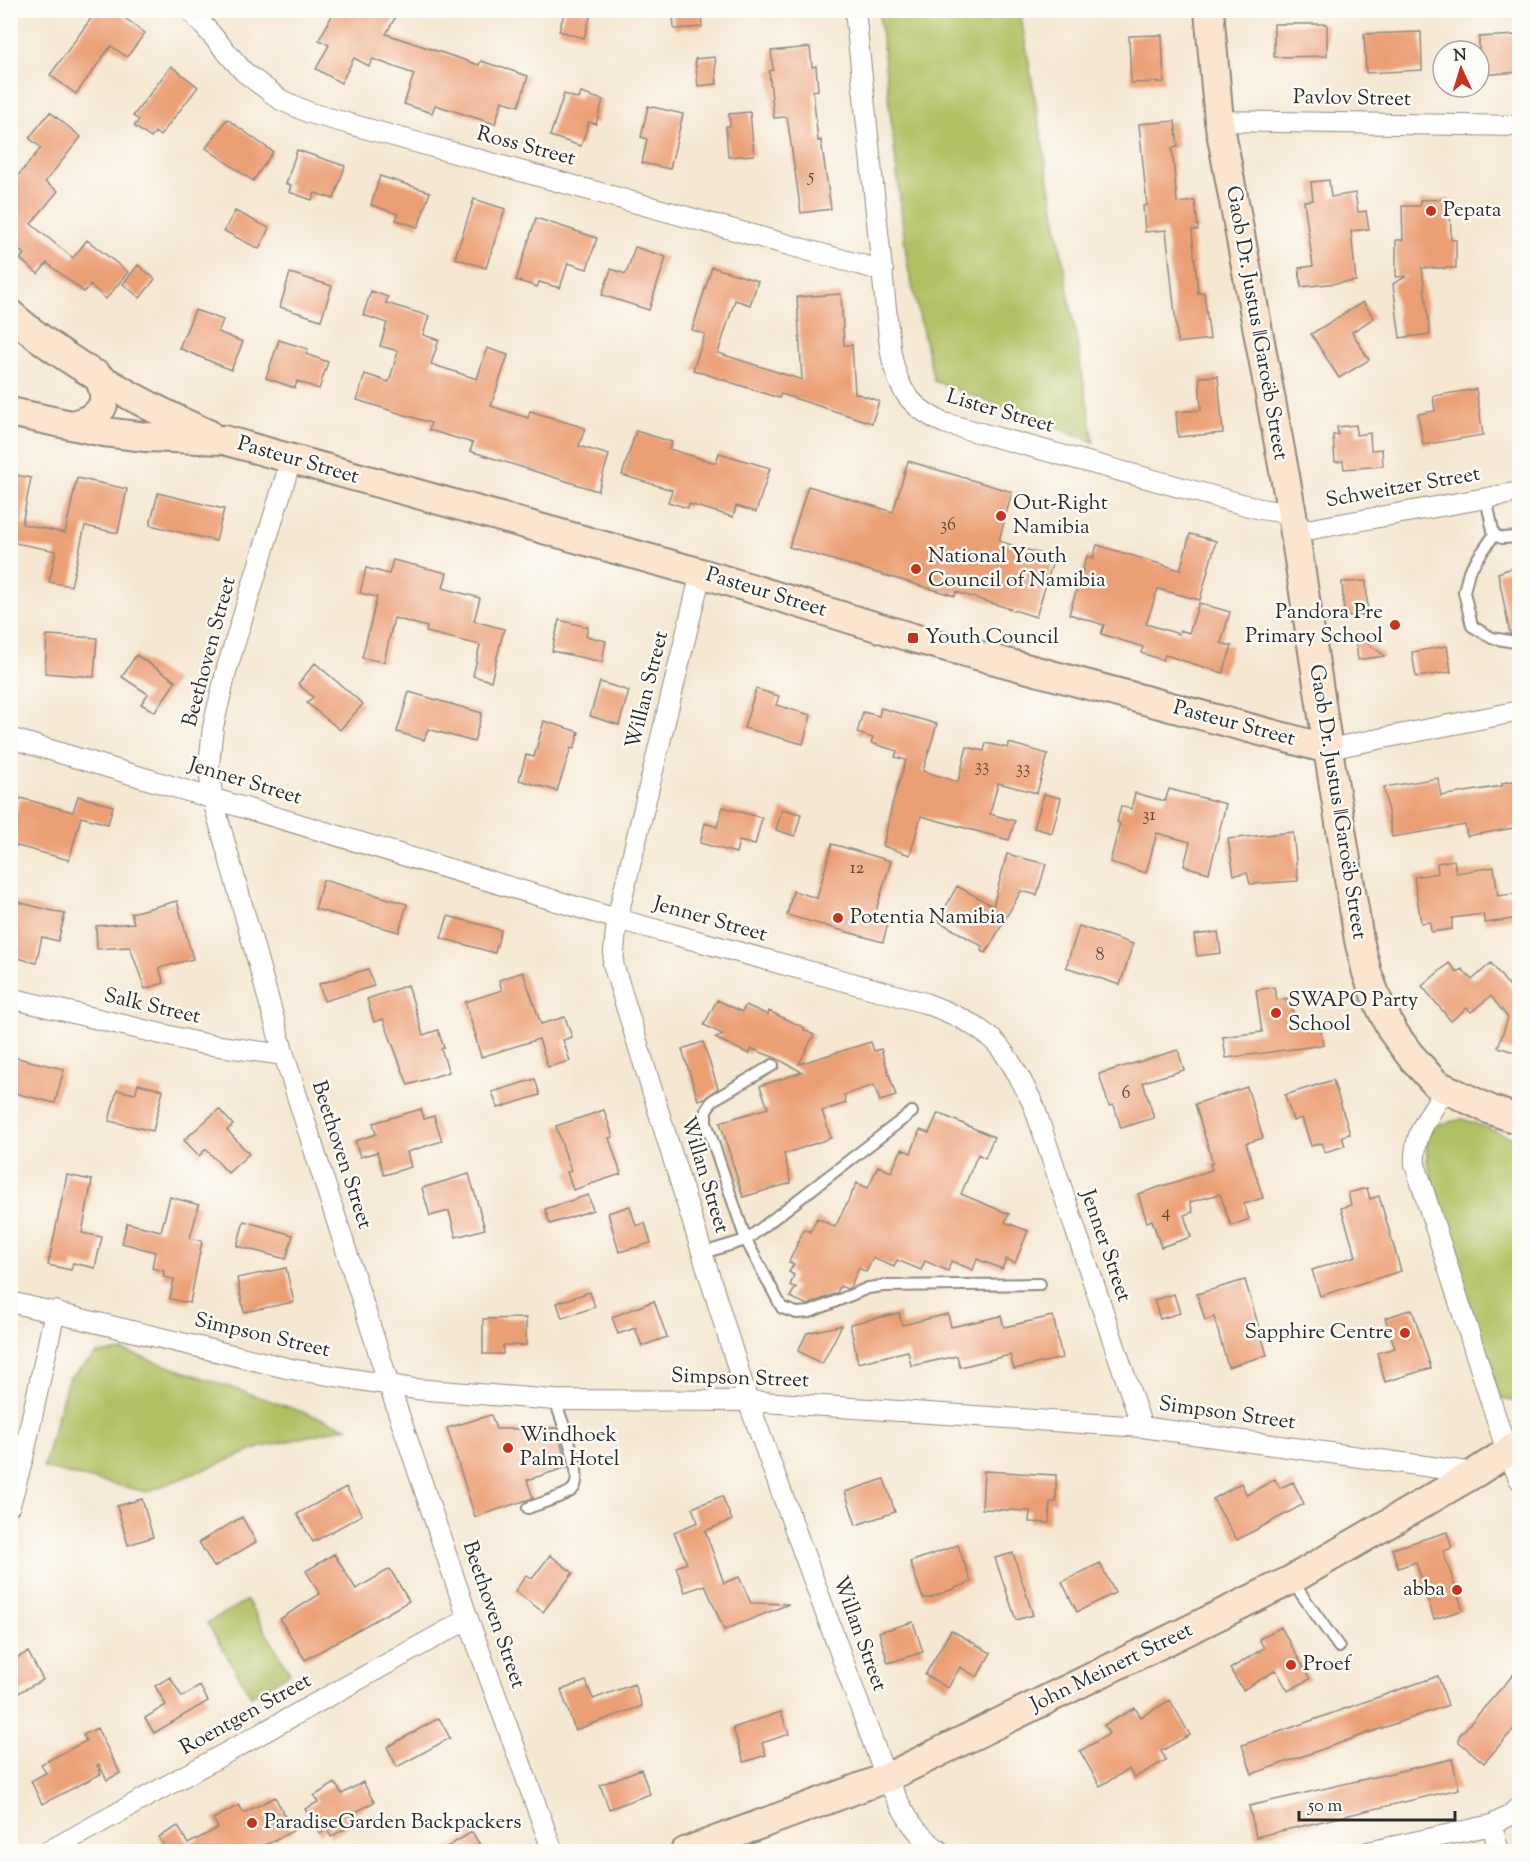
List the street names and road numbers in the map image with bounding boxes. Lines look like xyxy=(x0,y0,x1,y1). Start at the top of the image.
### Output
street label: Pavlov Street xyxy=(1293,83,1411,115)
street label: Ross Street xyxy=(473,119,579,175)
street label: Gaob Dr. Justus ǁGaroëb Street xyxy=(1217,184,1295,462)
street label: Lister Street xyxy=(943,382,1057,442)
street label: Pasteur Street xyxy=(234,429,362,493)
street label: Schweitzer Street xyxy=(1323,460,1483,516)
street label: Pasteur Street xyxy=(702,560,830,626)
street label: Beethoven Street xyxy=(176,574,244,730)
street label: Willan Street xyxy=(619,628,677,752)
street label: Gaob Dr. Justus ǁGaroëb Street xyxy=(1300,662,1374,942)
street label: Pasteur Street xyxy=(1170,693,1298,755)
street label: Jenner Street xyxy=(184,750,305,813)
street label: Jenner Street xyxy=(649,889,770,951)
street label: Salk Street xyxy=(101,981,203,1033)
street label: Beethoven Street xyxy=(303,1077,379,1233)
street label: Willan Street xyxy=(672,1113,736,1237)
street label: Jenner Street xyxy=(1071,1185,1138,1306)
street label: Simpson Street xyxy=(191,1306,333,1366)
street label: Simpson Street xyxy=(670,1362,810,1396)
street label: Simpson Street xyxy=(1157,1390,1297,1438)
street label: Beethoven Street xyxy=(454,1537,532,1693)
street label: Willan Street xyxy=(824,1572,894,1696)
street label: John Meinert Street xyxy=(1025,1616,1198,1721)
street label: Roentgen Street xyxy=(175,1666,317,1764)

